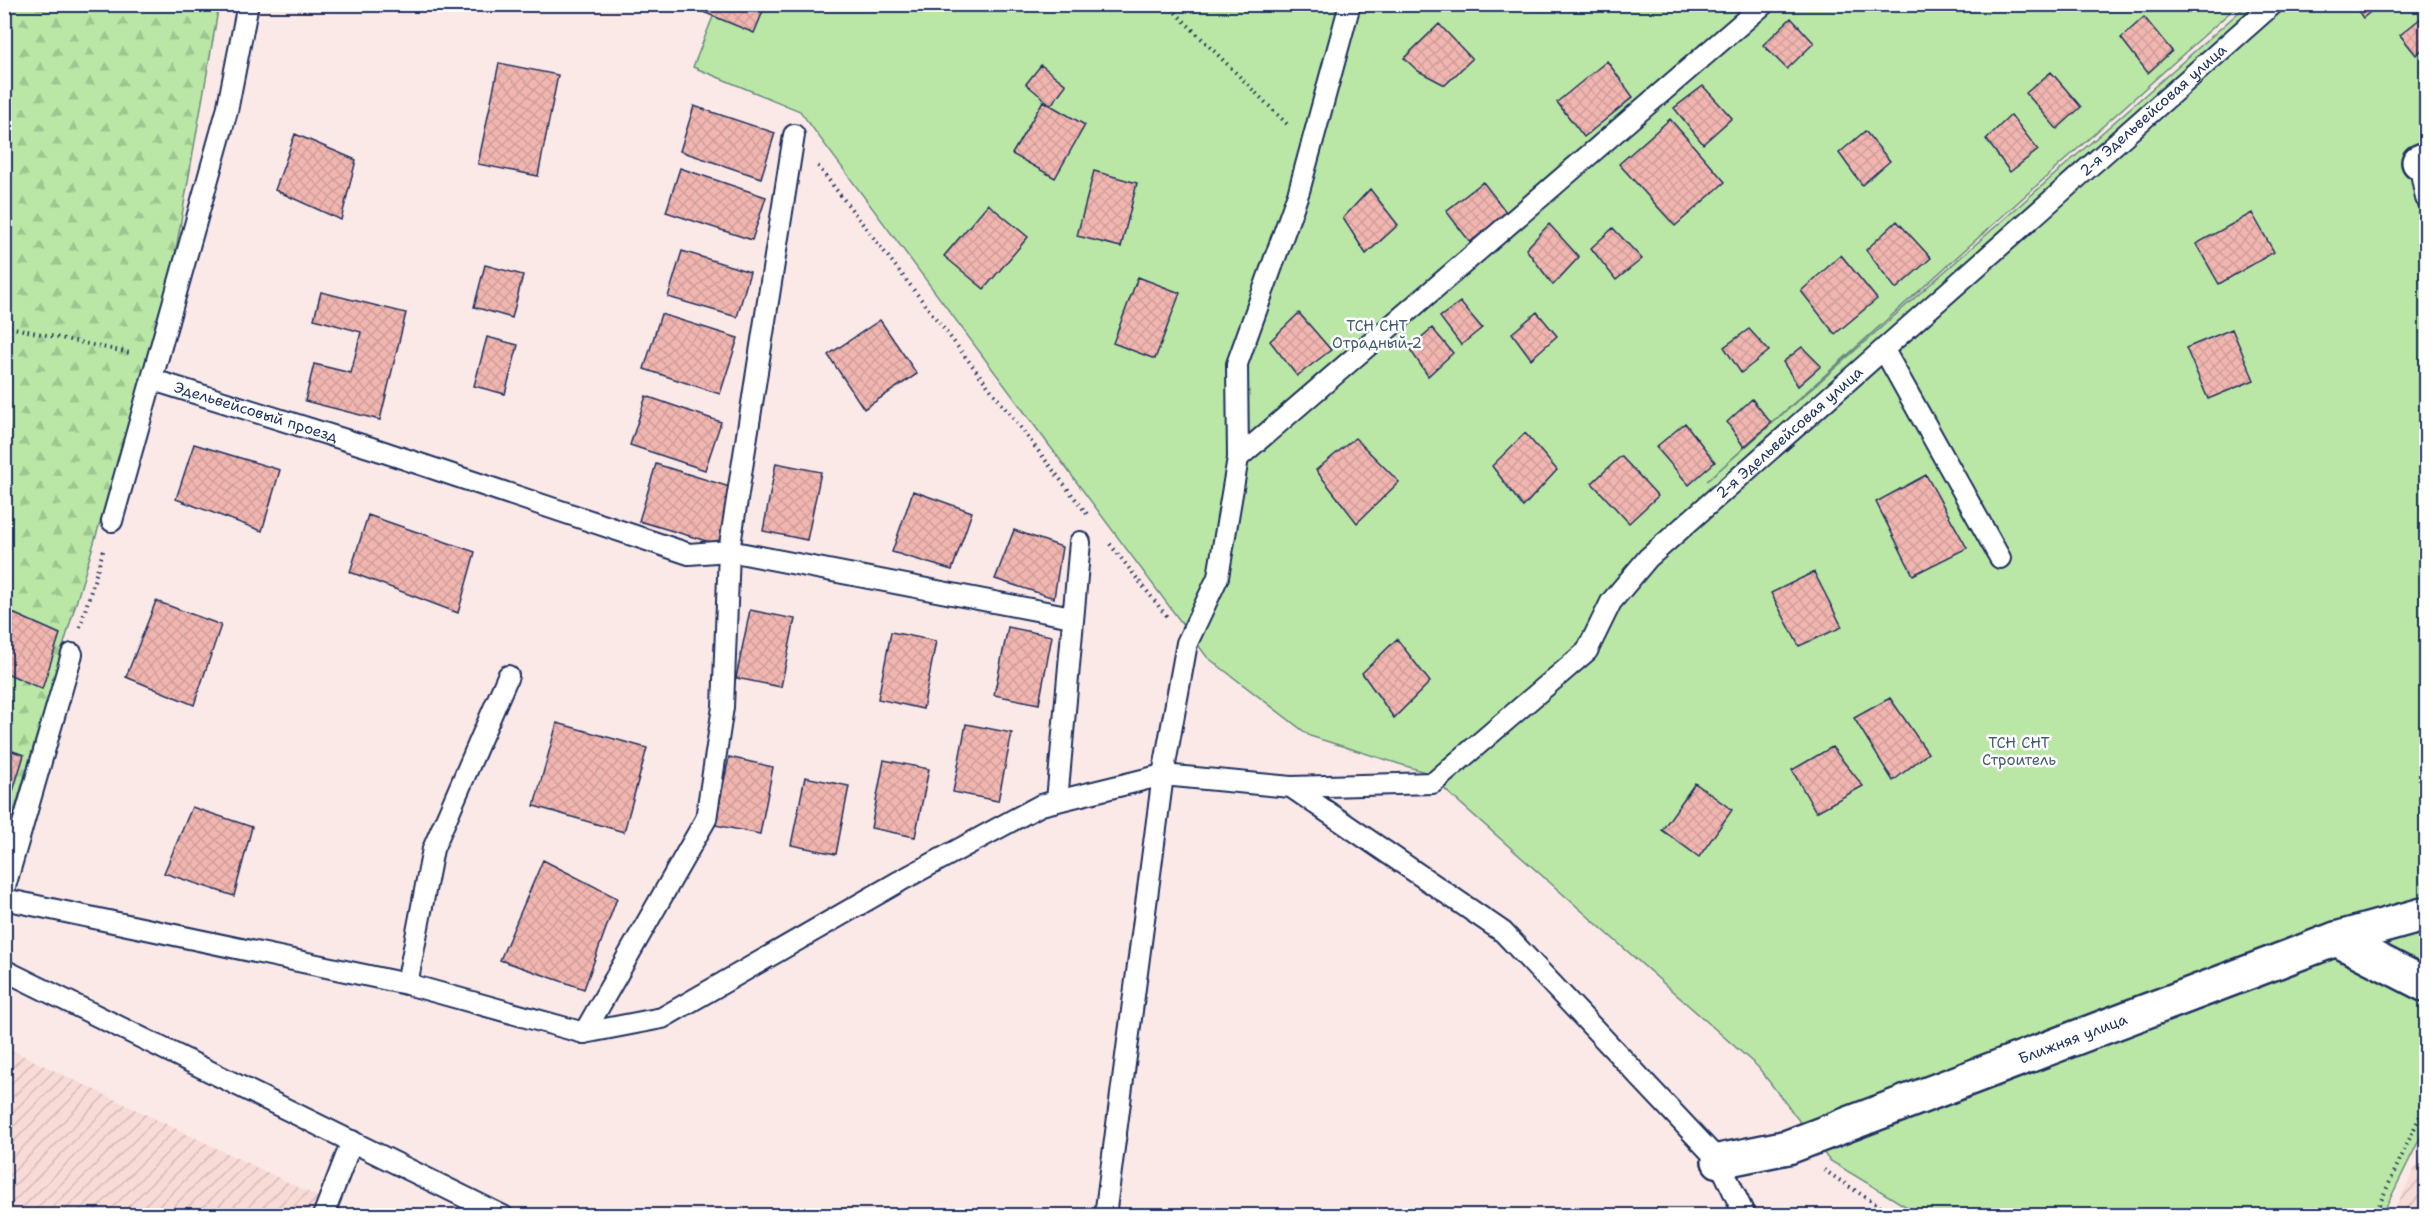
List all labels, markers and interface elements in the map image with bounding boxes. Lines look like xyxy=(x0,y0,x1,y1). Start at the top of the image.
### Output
street label: 2-я Эдельвейсовая улица xyxy=(2075,39,2231,181)
park label: ТСН СНТ Отрадный-2 xyxy=(1332,316,1422,353)
street label: 2-я Эдельвейсовая улица xyxy=(1712,362,1868,503)
street label: Эдельвейсовый проезд xyxy=(172,377,341,447)
park label: ТСН СНТ Строитель xyxy=(1982,733,2056,770)
street label: Ближняя улица xyxy=(2016,1009,2131,1069)

